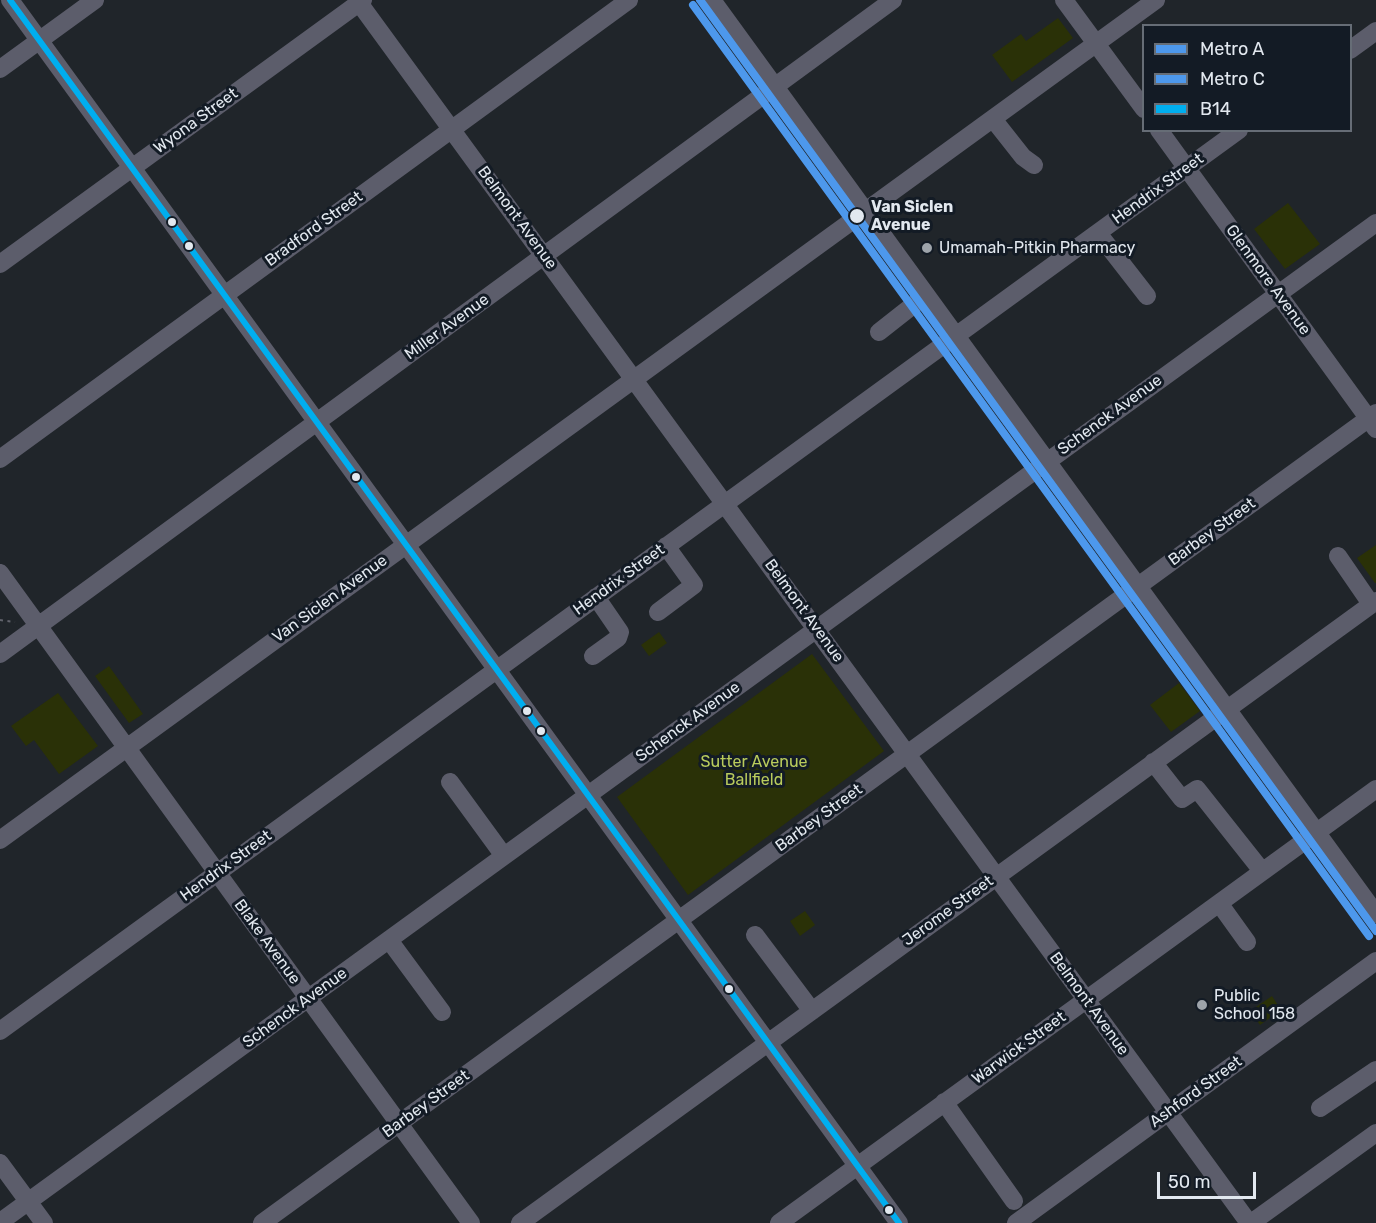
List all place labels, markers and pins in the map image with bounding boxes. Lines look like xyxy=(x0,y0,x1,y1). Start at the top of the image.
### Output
place label: Van Siclen Avenue xyxy=(871,197,953,235)
marker: Van Siclen Avenue xyxy=(848,207,866,225)
unlabelled marker xyxy=(166,216,178,228)
place label: Umamah-Pitkin Pharmacy xyxy=(939,238,1135,258)
unlabelled marker xyxy=(183,240,195,252)
marker: Umamah-Pitkin Pharmacy xyxy=(920,241,934,255)
unlabelled marker xyxy=(350,471,362,483)
unlabelled marker xyxy=(521,705,533,717)
unlabelled marker xyxy=(535,725,547,737)
unlabelled marker xyxy=(723,983,735,995)
place label: Public School 158 xyxy=(1214,986,1295,1024)
marker: Public School 158 xyxy=(1195,998,1209,1012)
unlabelled marker xyxy=(883,1204,895,1216)

